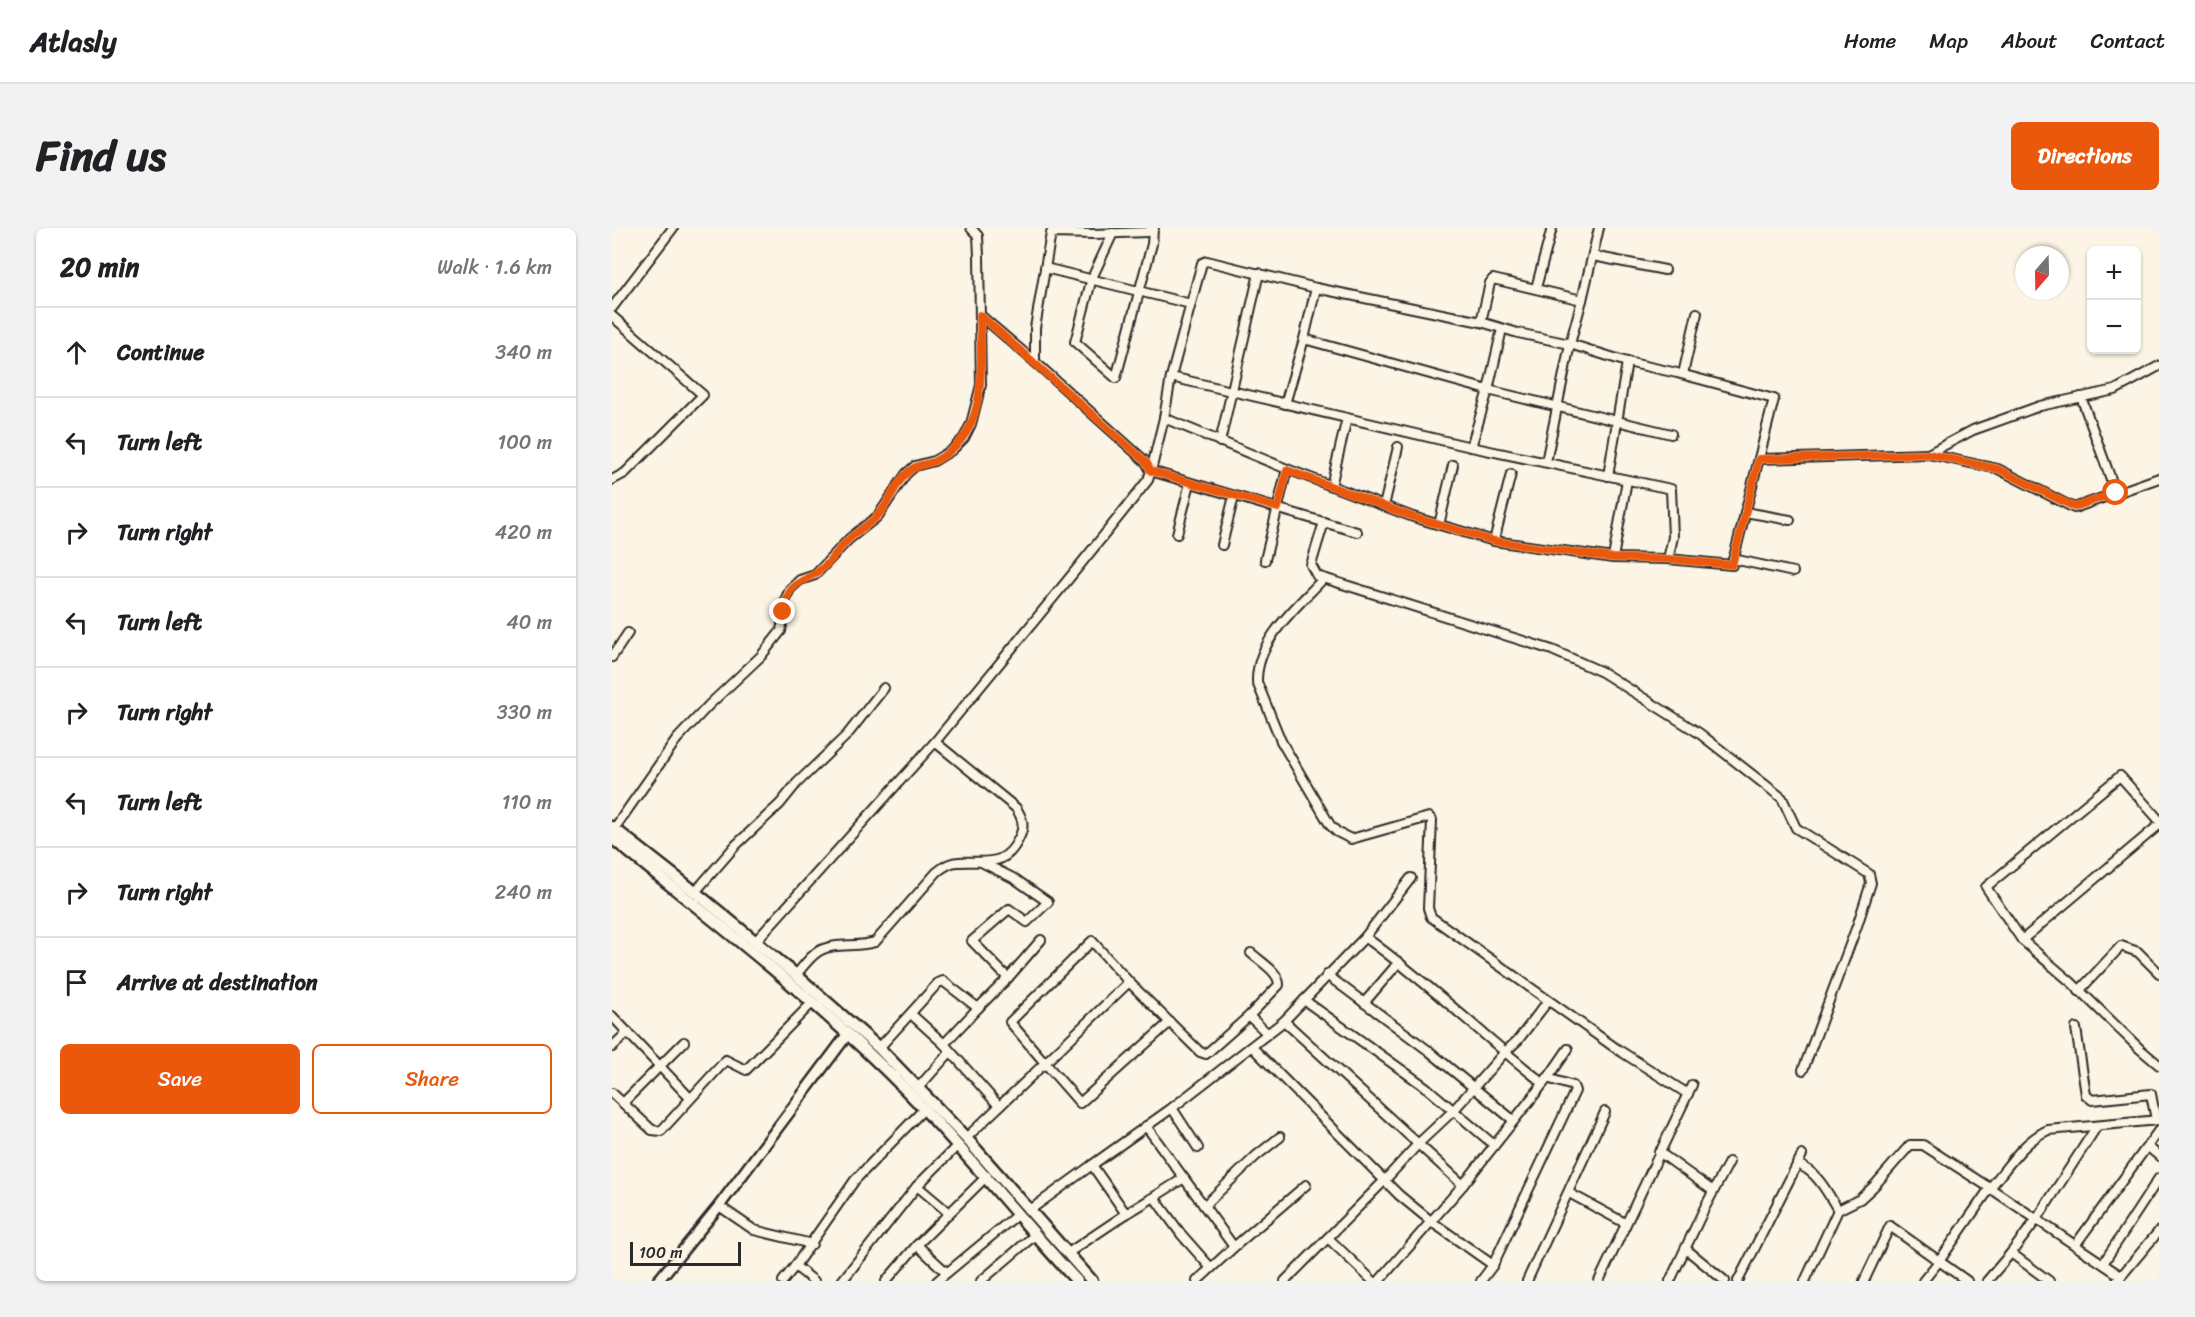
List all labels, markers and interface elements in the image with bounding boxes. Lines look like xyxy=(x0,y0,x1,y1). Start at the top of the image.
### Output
text: Atlasly xyxy=(30,17,117,66)
text: Home xyxy=(1844,22,1896,60)
text: Map xyxy=(1929,22,1968,60)
text: About xyxy=(2001,22,2058,60)
text: Contact xyxy=(2091,22,2165,60)
text: Find us xyxy=(36,119,166,193)
button: Directions xyxy=(2011,122,2159,190)
text: 20 min xyxy=(60,244,139,290)
north arrow xyxy=(2015,246,2069,300)
map controls xyxy=(2087,246,2141,354)
button: + xyxy=(2087,246,2141,300)
text: Walk · 1.6 km xyxy=(437,250,552,285)
button: − xyxy=(2087,300,2141,354)
text: Continue xyxy=(117,333,205,372)
text: 340 m xyxy=(495,335,552,370)
icon: ahead xyxy=(60,336,93,369)
text: Turn left xyxy=(117,423,202,462)
text: 100 m xyxy=(498,425,552,460)
icon: left xyxy=(60,426,93,459)
route start xyxy=(2102,479,2128,505)
text: Turn right xyxy=(117,513,212,552)
text: 420 m xyxy=(495,515,552,550)
icon: right xyxy=(60,516,93,549)
route end xyxy=(769,598,795,624)
text: Turn left xyxy=(117,603,202,642)
text: 40 m xyxy=(506,605,552,640)
icon: left xyxy=(60,606,93,639)
text: Turn right xyxy=(117,693,212,732)
text: 330 m xyxy=(497,695,552,730)
icon: right xyxy=(60,696,93,729)
text: Turn left xyxy=(117,783,202,822)
text: 110 m xyxy=(502,785,552,820)
icon: left xyxy=(60,786,93,819)
text: Turn right xyxy=(117,873,212,912)
text: 240 m xyxy=(495,875,552,910)
icon: right xyxy=(60,876,93,909)
text: Arrive at destination xyxy=(117,963,318,1002)
icon: arrive xyxy=(60,966,93,999)
button: Save xyxy=(60,1044,300,1114)
button: Share xyxy=(312,1044,552,1114)
text: 100 m xyxy=(639,1238,683,1267)
scale bar xyxy=(630,1239,741,1266)

